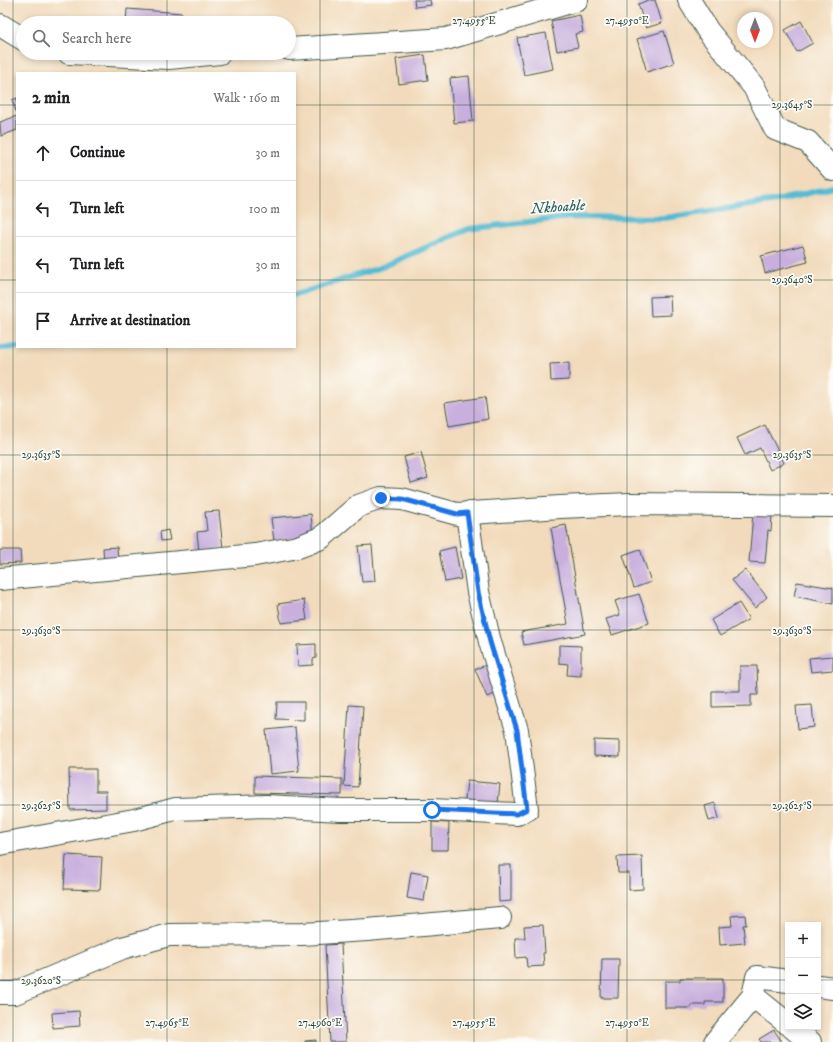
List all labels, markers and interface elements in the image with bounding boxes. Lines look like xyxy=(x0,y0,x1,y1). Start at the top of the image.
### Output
north arrow xyxy=(737,12,773,48)
text: 27.4955°E xyxy=(452,15,496,27)
text: 27.4950°E xyxy=(605,15,649,27)
search box xyxy=(16,16,296,60)
icon: search xyxy=(30,27,52,49)
text: Search here xyxy=(62,29,131,48)
text: 2 min xyxy=(32,87,70,109)
text: Walk · 160 m xyxy=(213,90,280,106)
text: 29.3645°S xyxy=(772,99,812,111)
icon: ahead xyxy=(32,142,54,164)
text: Continue xyxy=(70,143,125,162)
text: 30 m xyxy=(256,145,280,161)
water label: Nkhoahle xyxy=(529,196,587,218)
icon: left xyxy=(32,198,54,220)
text: Turn left xyxy=(70,199,124,218)
text: 100 m xyxy=(249,201,280,217)
icon: left xyxy=(32,254,54,276)
text: Turn left xyxy=(70,255,124,274)
text: 30 m xyxy=(256,257,280,273)
text: 29.3640°S xyxy=(772,274,812,286)
icon: arrive xyxy=(32,310,54,332)
text: Arrive at destination xyxy=(70,311,190,330)
text: 29.3635°S xyxy=(22,449,60,461)
text: 29.3635°S xyxy=(773,449,811,461)
route end xyxy=(372,489,390,507)
text: 29.3630°S xyxy=(22,625,60,637)
text: 29.3630°S xyxy=(773,625,811,637)
text: 29.3625°S xyxy=(21,800,61,812)
text: 29.3625°S xyxy=(772,800,812,812)
route start xyxy=(423,801,441,819)
map controls xyxy=(785,922,821,1030)
button: + xyxy=(785,922,821,958)
button: − xyxy=(785,958,821,994)
text: 29.3620°S xyxy=(21,975,61,987)
button: layers xyxy=(785,994,821,1030)
text: 27.4965°E xyxy=(145,1017,189,1029)
text: 27.4960°E xyxy=(298,1017,342,1029)
text: 27.4955°E xyxy=(452,1017,496,1029)
text: 27.4950°E xyxy=(605,1017,649,1029)

